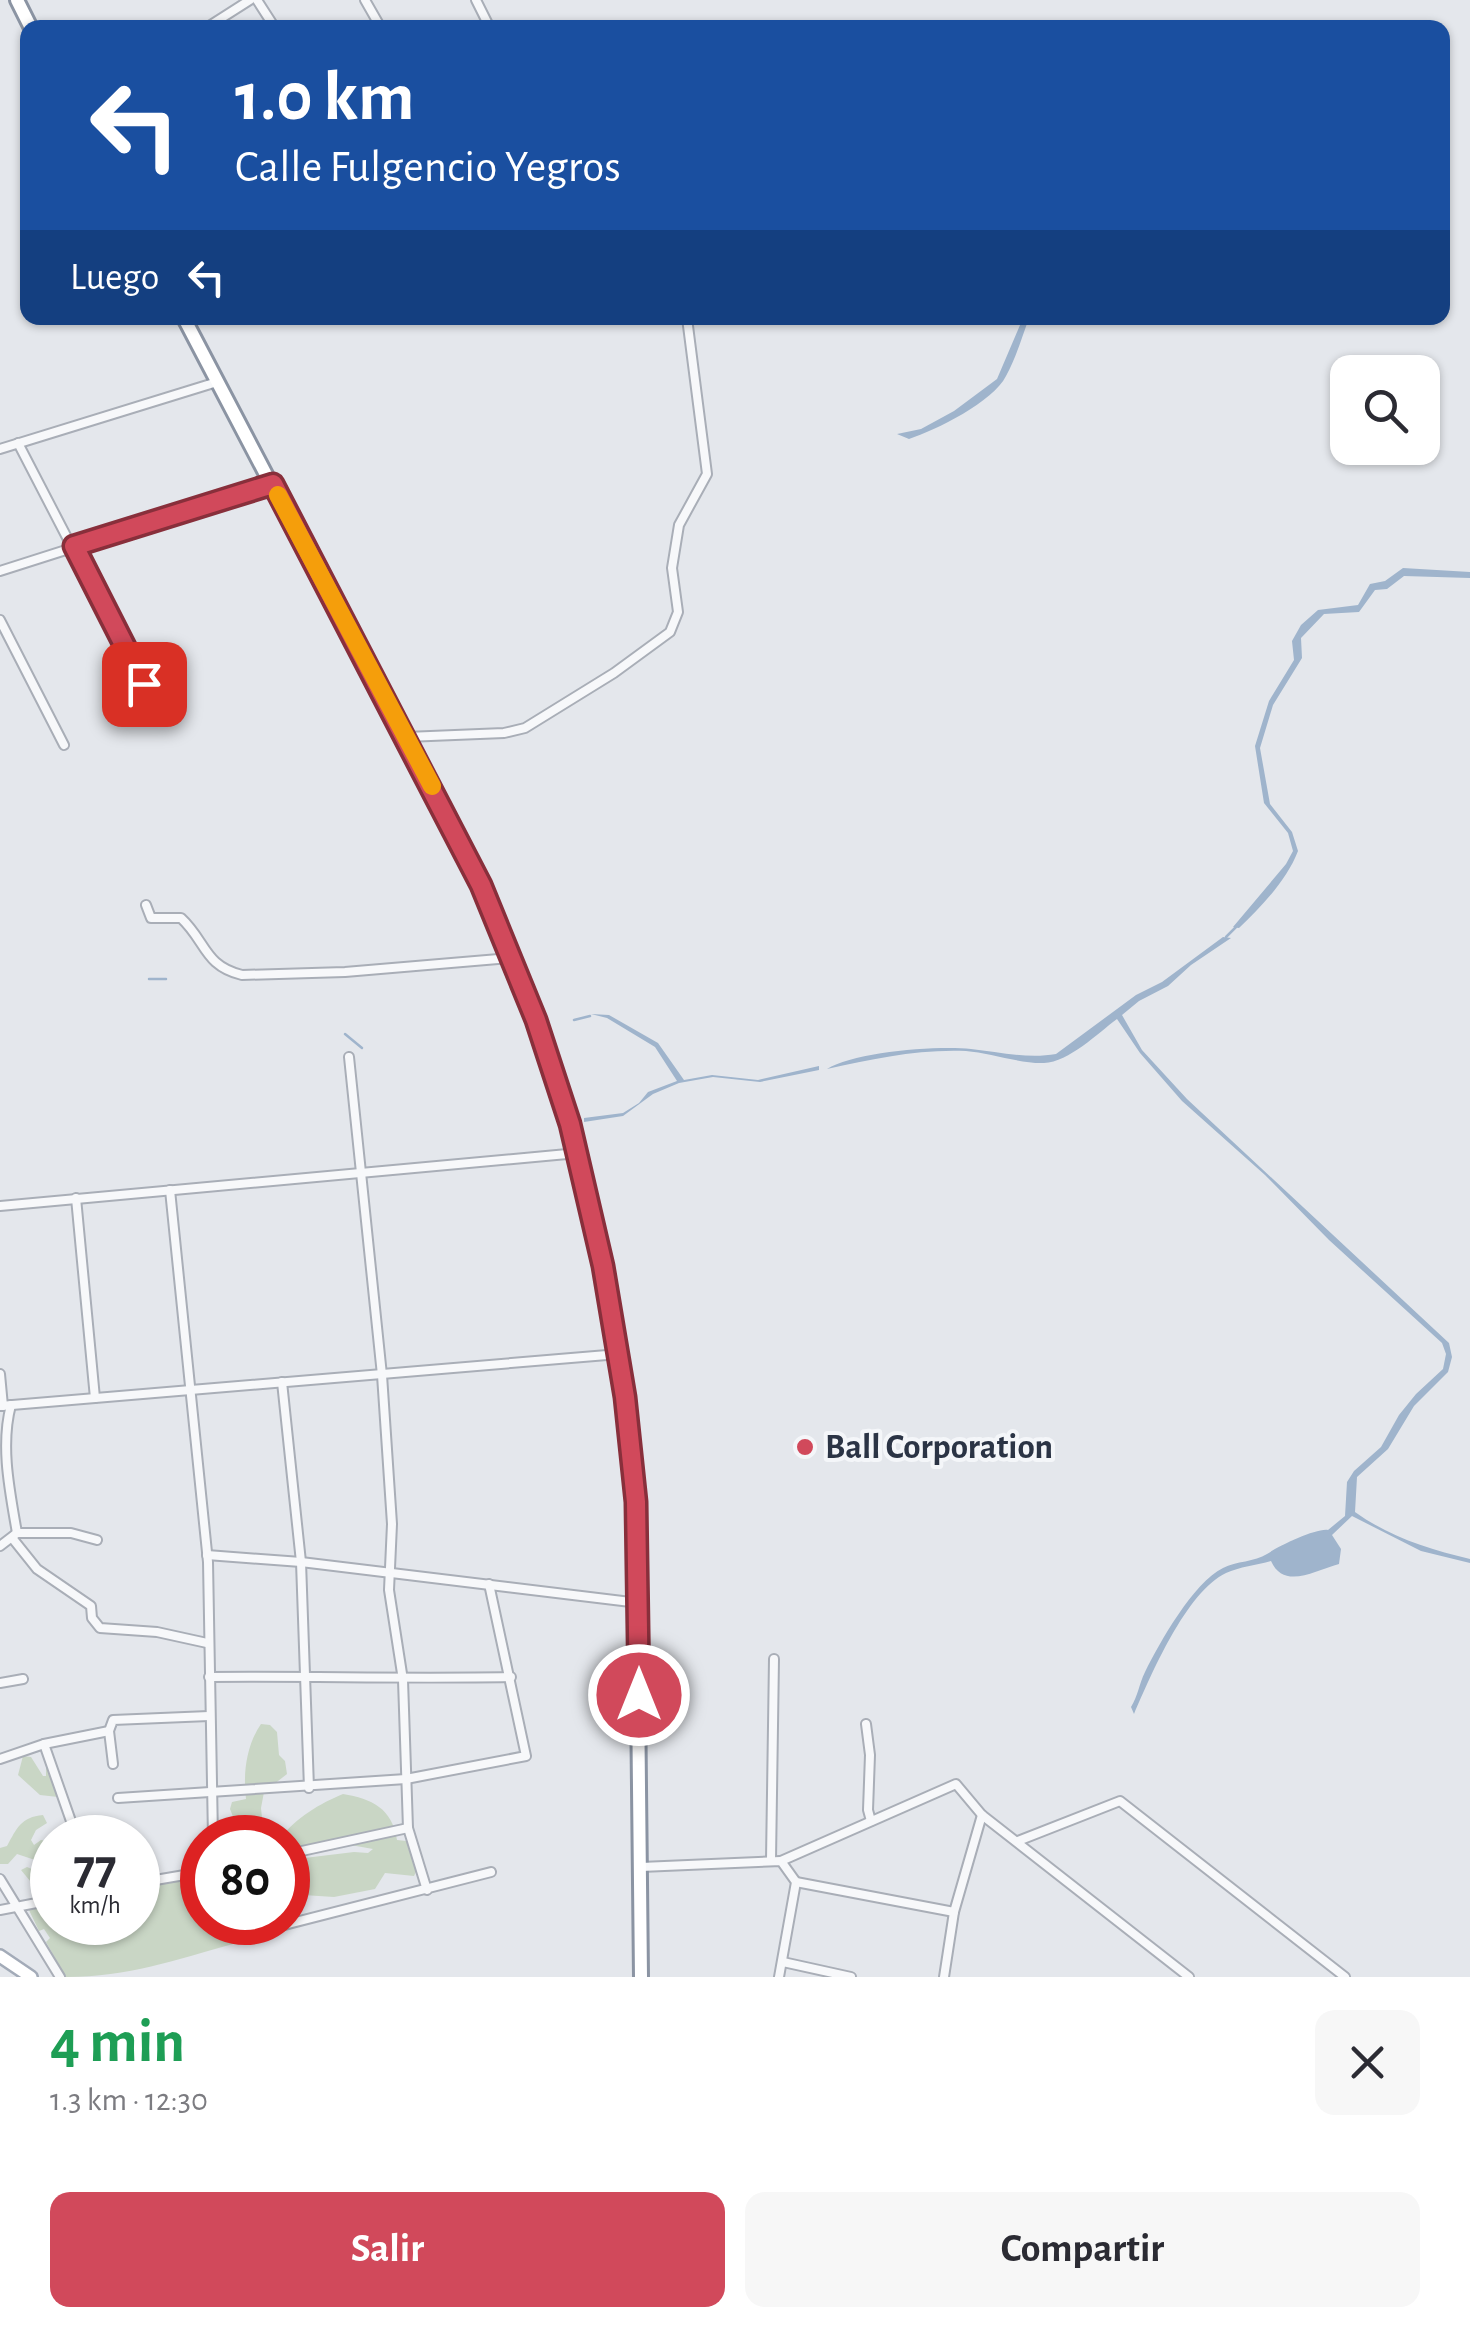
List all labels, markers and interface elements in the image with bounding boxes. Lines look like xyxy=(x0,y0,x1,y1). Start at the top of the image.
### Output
icon: left xyxy=(70,60,200,190)
text: 1.0 km xyxy=(235,63,414,133)
text: Calle Fulgencio Yegros xyxy=(235,145,621,190)
icon: left xyxy=(179,250,234,305)
text: Luego xyxy=(70,259,159,297)
map controls xyxy=(1330,355,1440,465)
button: search xyxy=(1330,355,1440,465)
pin xyxy=(102,642,187,727)
icon: arrive xyxy=(117,657,172,712)
place label: Ball Corporation xyxy=(825,1430,1053,1465)
marker: Ball Corporation xyxy=(794,1436,816,1458)
position arrow xyxy=(587,1643,691,1747)
speed limit sign: 80 xyxy=(180,1815,310,1945)
text: 77 xyxy=(73,1843,117,1893)
text: km/h xyxy=(69,1893,121,1918)
button: close xyxy=(1315,2010,1420,2115)
text: 4 min xyxy=(50,2013,185,2073)
text: 1.3 km · 12:30 xyxy=(50,2084,208,2116)
button: Salir xyxy=(50,2192,725,2307)
button: Compartir xyxy=(745,2192,1420,2307)

